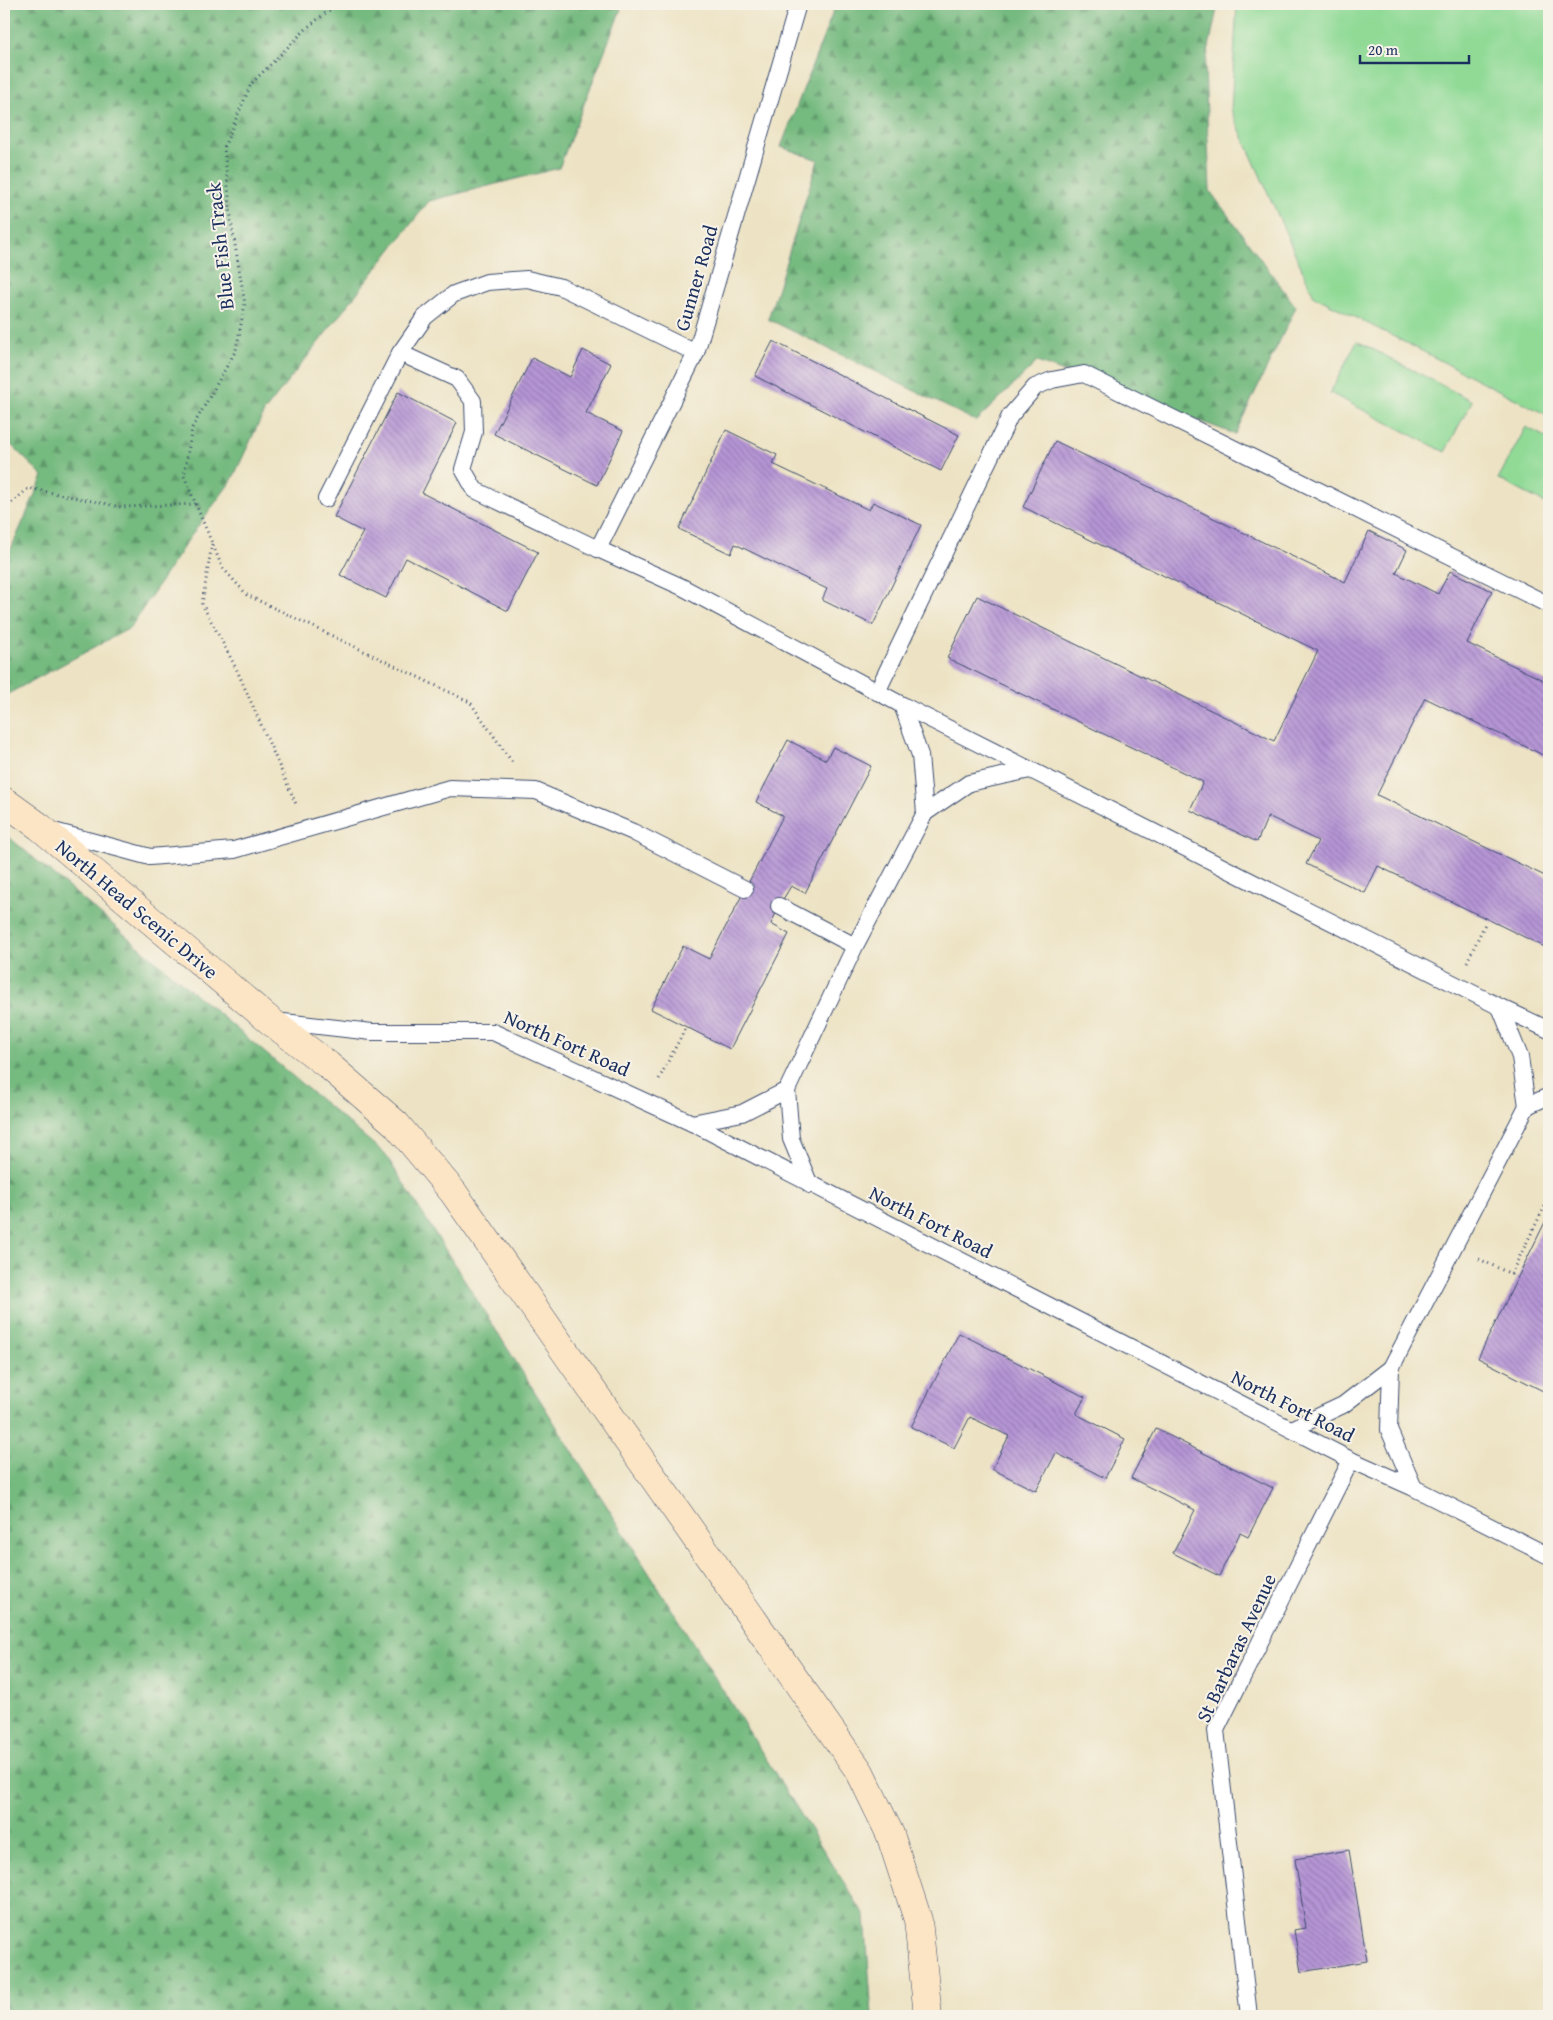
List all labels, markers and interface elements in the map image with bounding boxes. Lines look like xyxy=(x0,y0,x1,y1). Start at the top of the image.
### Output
scale bar xyxy=(1360,32,1469,64)
text: 20 m xyxy=(1368,39,1399,60)
street label: Blue Fish Track xyxy=(198,180,241,311)
street label: Gunner Road xyxy=(667,221,725,334)
street label: North Head Scenic Drive xyxy=(50,832,225,985)
street label: North Fort Road xyxy=(500,1002,635,1083)
street label: North Fort Road xyxy=(865,1178,998,1265)
street label: North Fort Road xyxy=(1227,1362,1360,1449)
street label: St Barbaras Avenue xyxy=(1188,1569,1283,1727)

